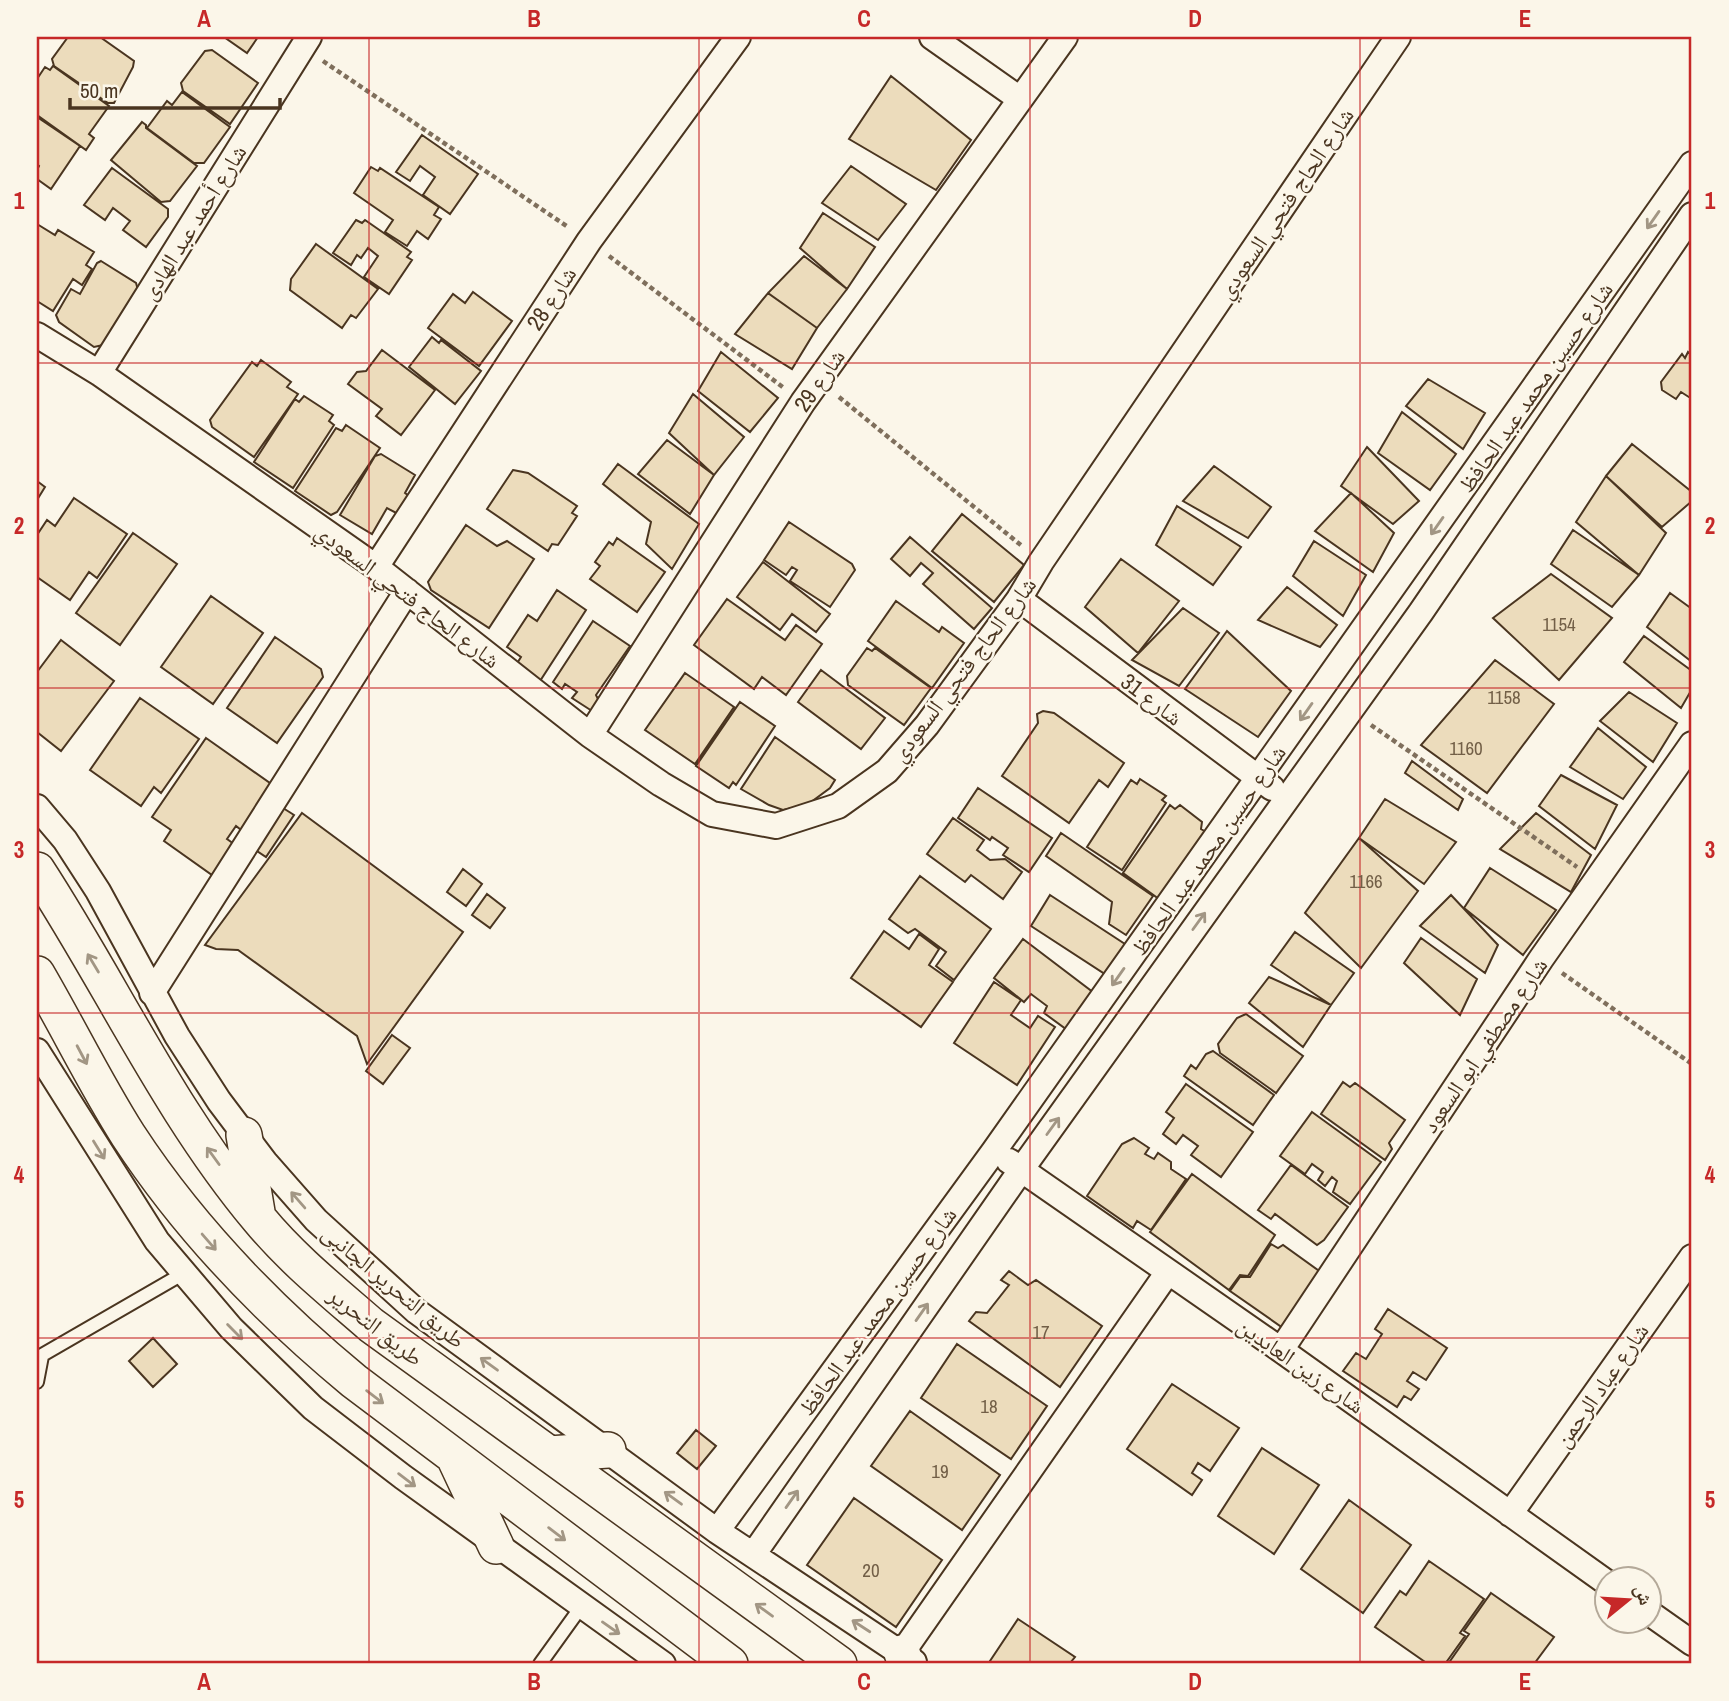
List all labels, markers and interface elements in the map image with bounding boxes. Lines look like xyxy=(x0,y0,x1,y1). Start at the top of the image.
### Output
text: A xyxy=(197,3,211,34)
text: B xyxy=(527,3,541,34)
text: C xyxy=(857,3,871,34)
text: D xyxy=(1188,3,1202,34)
text: E xyxy=(1519,3,1531,34)
scale bar xyxy=(70,66,280,110)
text: 50 m xyxy=(80,76,118,105)
street label: شارع الحاج فتحي السعودي xyxy=(1209,101,1364,307)
street label: شارع أحمد عبد الهادى xyxy=(133,138,253,306)
text: 1 xyxy=(14,185,25,216)
text: 1 xyxy=(1705,185,1716,216)
one-way arrow xyxy=(1646,210,1660,229)
street label: شارع 28 xyxy=(519,260,583,336)
street label: شارع حسين محمد عبد الحافظ xyxy=(1450,275,1620,499)
street label: شارع 29 xyxy=(786,342,852,418)
text: 2 xyxy=(14,510,24,541)
text: 2 xyxy=(1705,510,1715,541)
street label: شارع الحاج فتحي السعودي xyxy=(307,515,507,678)
one-way arrow xyxy=(1430,516,1444,535)
street label: شارع الحاج فتحي السعودي xyxy=(883,570,1046,770)
house number: 1154 xyxy=(1542,611,1576,637)
street label: شارع 31 xyxy=(1115,666,1189,732)
house number: 1158 xyxy=(1487,684,1521,710)
one-way arrow xyxy=(1299,702,1313,721)
house number: 1160 xyxy=(1449,735,1483,761)
street label: شارع حسين محمد عبد الحافظ xyxy=(1123,738,1293,962)
text: 3 xyxy=(14,834,24,865)
text: 3 xyxy=(1705,834,1715,865)
house number: 1166 xyxy=(1349,868,1383,894)
one-way arrow xyxy=(1192,912,1206,931)
street label: شارع مصطفي ابو السعود xyxy=(1414,951,1557,1141)
one-way arrow xyxy=(86,953,100,973)
one-way arrow xyxy=(1110,967,1125,986)
one-way arrow xyxy=(75,1044,89,1064)
one-way arrow xyxy=(1046,1117,1060,1136)
one-way arrow xyxy=(93,1140,107,1160)
one-way arrow xyxy=(206,1147,220,1166)
text: 4 xyxy=(14,1159,25,1190)
text: 4 xyxy=(1705,1159,1716,1190)
one-way arrow xyxy=(290,1191,306,1209)
street label: شارع حسين محمد عبد الحافظ xyxy=(791,1200,963,1422)
street label: طريق التحرير الجانبى xyxy=(317,1218,471,1354)
one-way arrow xyxy=(201,1233,217,1251)
street label: طريق التحرير xyxy=(323,1280,429,1372)
one-way arrow xyxy=(915,1303,929,1322)
street label: شارع زين العابدين xyxy=(1231,1310,1371,1420)
street label: شارع عباد الرحمن xyxy=(1547,1317,1655,1453)
house number: 17 xyxy=(1032,1319,1050,1345)
one-way arrow xyxy=(227,1323,244,1340)
one-way arrow xyxy=(480,1357,499,1371)
one-way arrow xyxy=(366,1390,384,1405)
house number: 18 xyxy=(980,1393,998,1419)
house number: 19 xyxy=(931,1458,949,1484)
one-way arrow xyxy=(397,1473,416,1488)
text: 5 xyxy=(14,1484,24,1515)
text: 5 xyxy=(1705,1484,1715,1515)
one-way arrow xyxy=(785,1490,799,1509)
one-way arrow xyxy=(663,1491,682,1506)
one-way arrow xyxy=(548,1526,566,1541)
house number: 20 xyxy=(862,1557,880,1583)
north arrow xyxy=(1592,1564,1662,1634)
text: ش xyxy=(1629,1581,1660,1608)
one-way arrow xyxy=(755,1603,774,1617)
one-way arrow xyxy=(851,1619,871,1633)
one-way arrow xyxy=(601,1621,620,1635)
text: A xyxy=(197,1666,211,1697)
text: B xyxy=(527,1666,541,1697)
text: C xyxy=(857,1666,871,1697)
text: D xyxy=(1188,1666,1202,1697)
text: E xyxy=(1519,1666,1531,1697)

